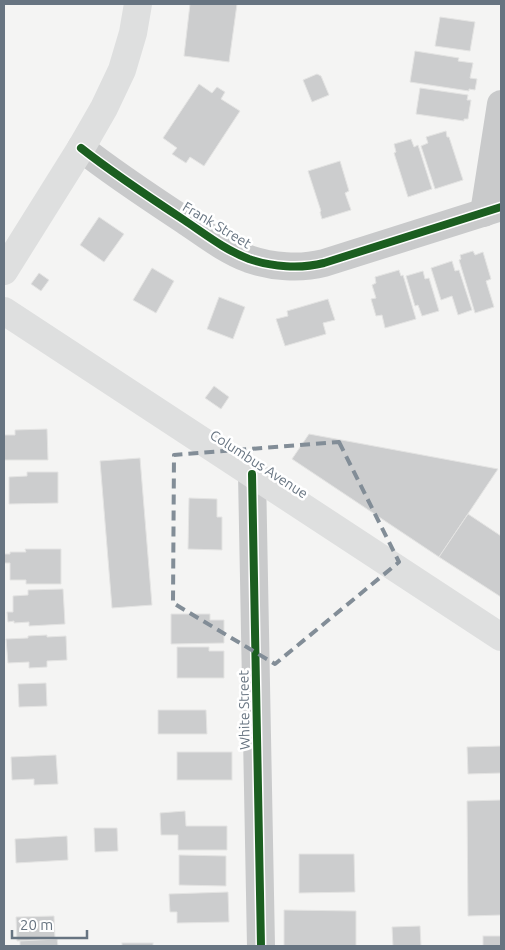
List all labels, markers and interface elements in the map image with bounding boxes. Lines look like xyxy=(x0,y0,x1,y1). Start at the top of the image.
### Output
street label: Frank Street xyxy=(180,198,255,252)
street label: Columbus Avenue xyxy=(207,426,311,502)
street label: White Street xyxy=(235,669,253,750)
scale bar xyxy=(12,908,88,940)
text: 20 m xyxy=(20,916,53,933)

